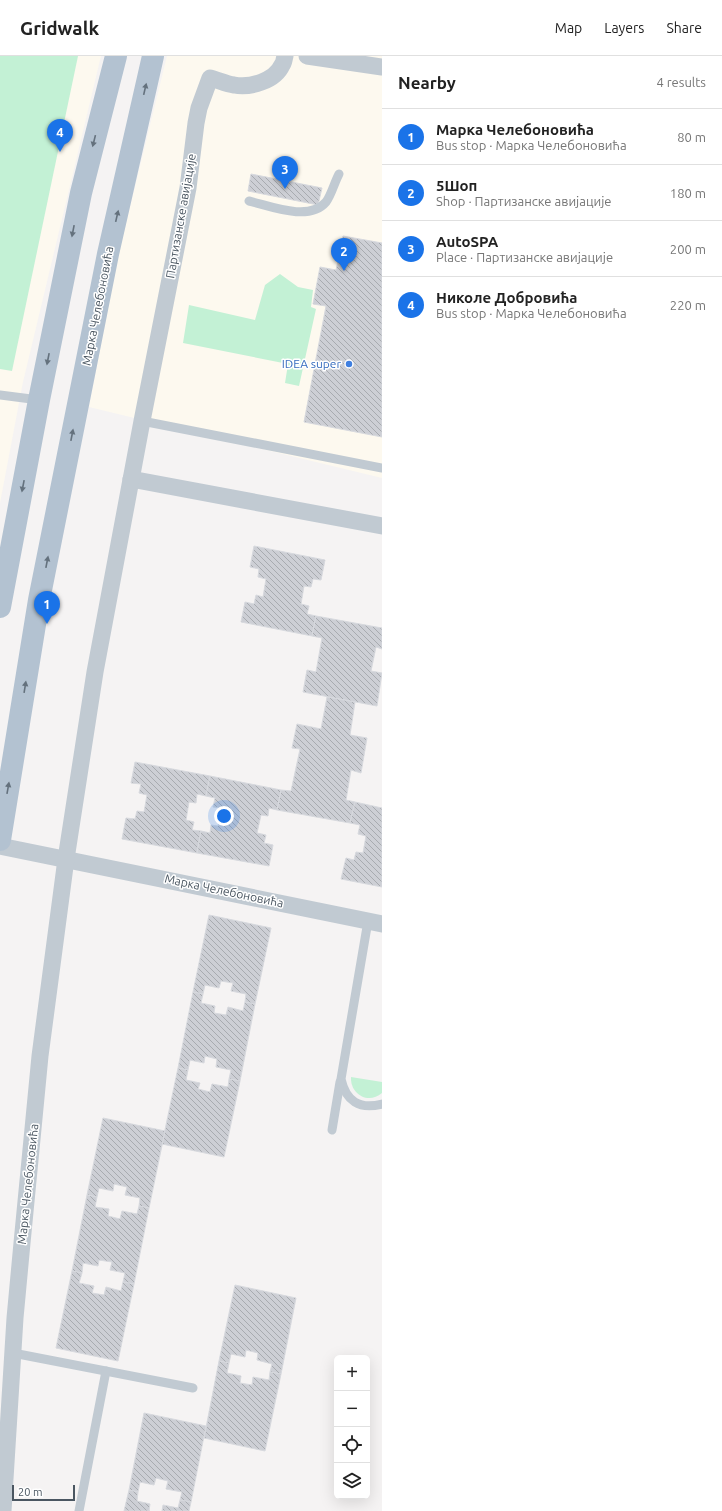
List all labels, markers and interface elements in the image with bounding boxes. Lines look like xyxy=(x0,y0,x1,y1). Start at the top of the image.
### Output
text: Gridwalk xyxy=(20,17,99,39)
text: Map xyxy=(555,20,582,36)
text: Layers xyxy=(604,20,644,36)
text: Share xyxy=(666,20,702,36)
text: Nearby xyxy=(398,73,456,92)
text: 4 results xyxy=(656,75,706,89)
one-way arrow xyxy=(143,83,149,95)
pin: 4 xyxy=(47,119,73,152)
text: Марка Челебоновића xyxy=(436,121,594,138)
text: 1 xyxy=(407,130,415,144)
text: 80 m xyxy=(677,130,706,144)
one-way arrow xyxy=(90,135,96,147)
text: Bus stop · Марка Челебоновића xyxy=(436,138,627,152)
street label: Партизанске авијације xyxy=(163,153,198,279)
pin: 3 xyxy=(272,156,298,189)
text: 5Шоп xyxy=(436,177,477,194)
text: 2 xyxy=(407,186,415,200)
text: 180 m xyxy=(670,186,706,200)
text: Shop · Партизанске авијације xyxy=(436,194,612,208)
one-way arrow xyxy=(114,210,120,222)
one-way arrow xyxy=(70,225,76,238)
text: AutoSPA xyxy=(436,233,498,250)
pin: 2 xyxy=(331,238,357,271)
text: 3 xyxy=(407,242,415,256)
text: 200 m xyxy=(670,242,706,256)
street label: Марка Челебоновића xyxy=(80,245,115,367)
text: Place · Партизанске авијације xyxy=(436,250,613,264)
text: Николе Добровића xyxy=(436,289,577,306)
text: 4 xyxy=(407,298,415,312)
text: 220 m xyxy=(670,298,706,312)
text: Bus stop · Марка Челебоновића xyxy=(436,306,627,320)
one-way arrow xyxy=(44,353,50,365)
place label: IDEA super xyxy=(282,357,341,370)
marker: IDEA super xyxy=(344,359,354,369)
one-way arrow xyxy=(70,429,76,441)
one-way arrow xyxy=(19,480,25,493)
one-way arrow xyxy=(44,556,50,568)
pin: 1 xyxy=(34,591,60,624)
one-way arrow xyxy=(22,680,28,693)
one-way arrow xyxy=(5,782,11,794)
your location xyxy=(214,806,234,826)
street label: Марка Челебоновића xyxy=(163,872,285,909)
street label: Марка Челебоновића xyxy=(15,1123,40,1245)
map controls xyxy=(334,1355,370,1499)
button: + xyxy=(334,1355,370,1391)
button: − xyxy=(334,1391,370,1427)
button: locate xyxy=(334,1427,370,1463)
button: layers xyxy=(334,1463,370,1499)
scale bar xyxy=(12,1483,75,1502)
text: 20 m xyxy=(18,1486,42,1498)

